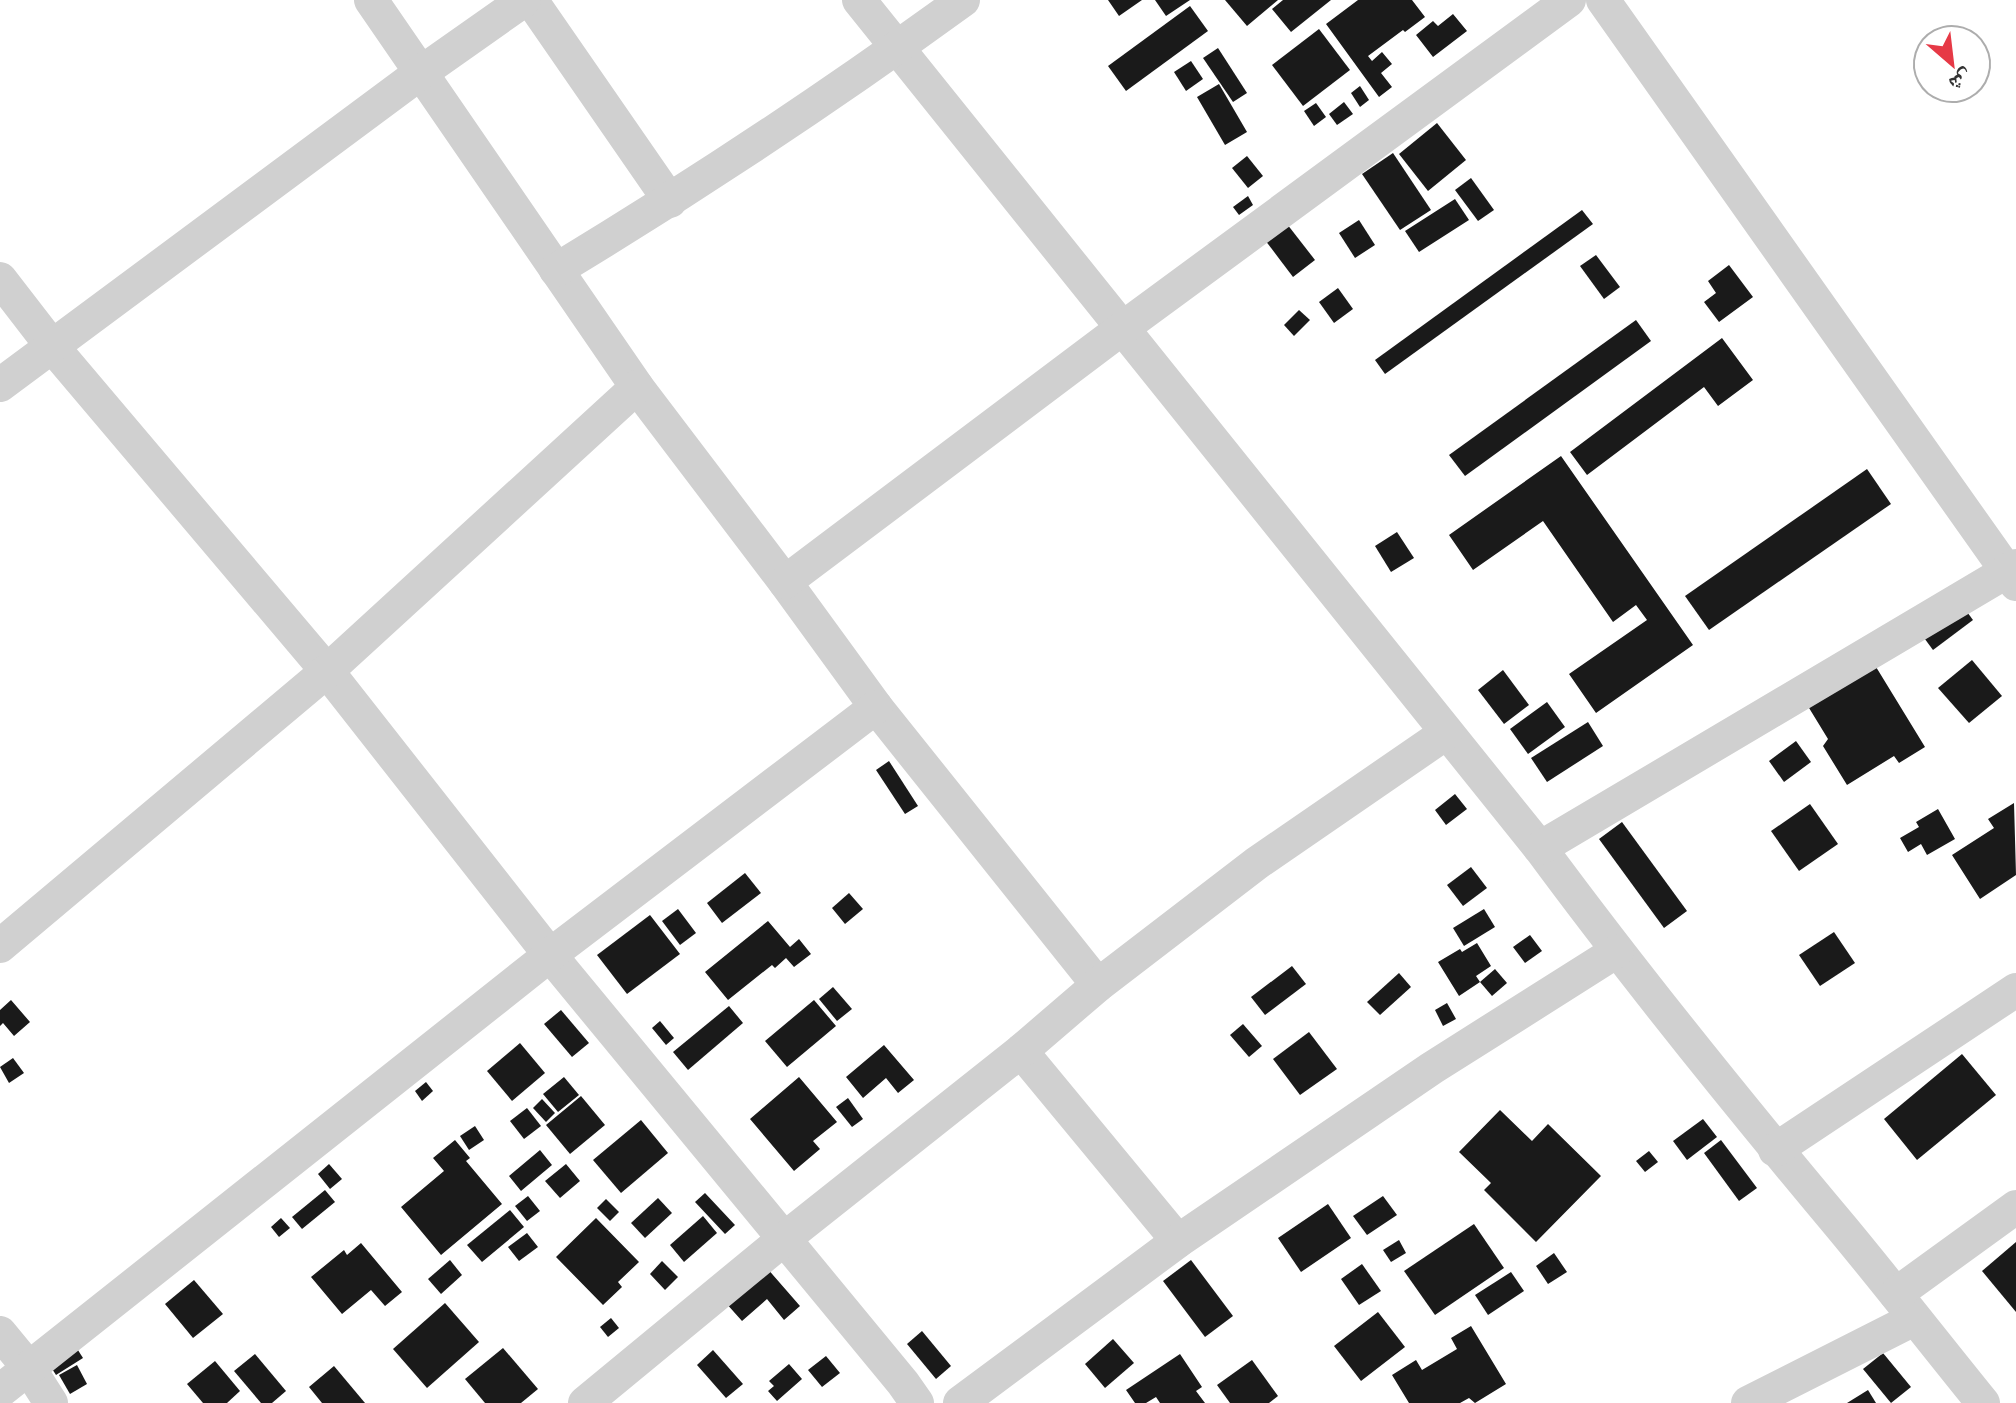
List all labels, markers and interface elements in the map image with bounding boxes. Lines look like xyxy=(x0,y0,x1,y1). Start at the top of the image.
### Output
north arrow xyxy=(1912,24,1992,104)
text: ش xyxy=(1945,64,1978,99)

